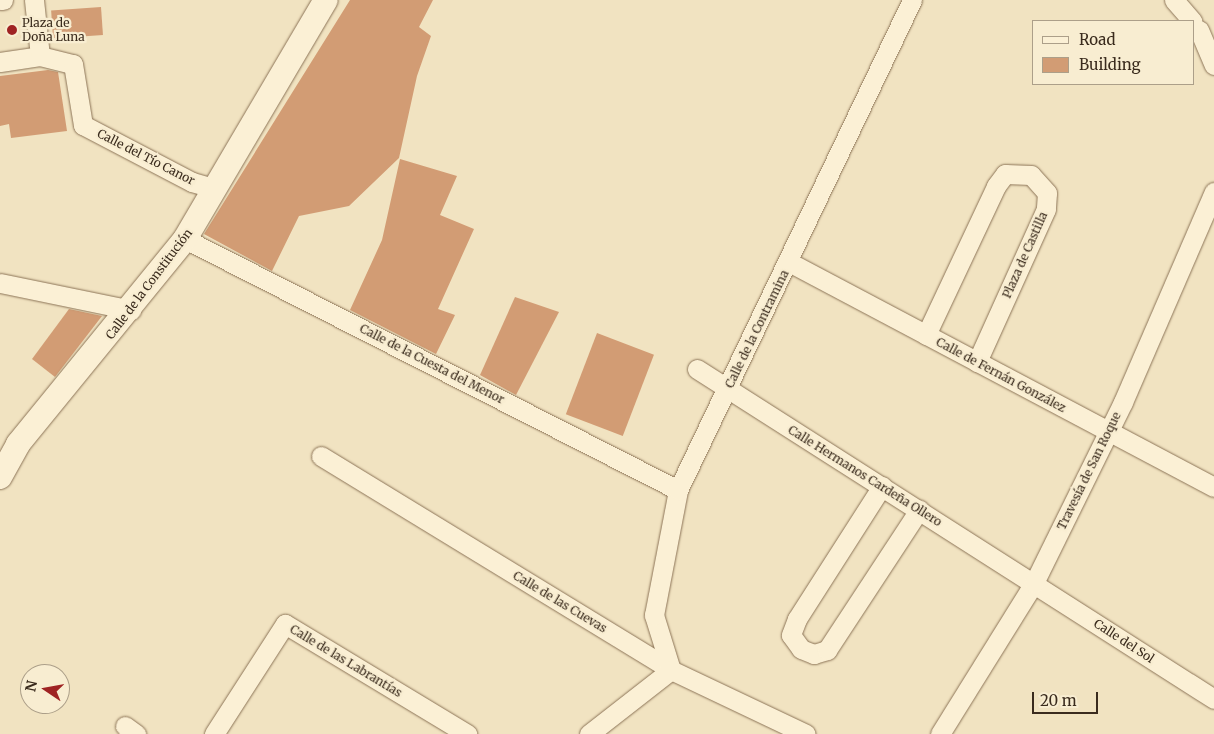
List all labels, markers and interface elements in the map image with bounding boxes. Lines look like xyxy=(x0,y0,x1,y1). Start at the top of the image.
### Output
place label: Plaza de Doña Luna xyxy=(22,16,85,44)
legend xyxy=(1032,20,1194,85)
marker: Plaza de Doña Luna xyxy=(6,24,18,36)
text: Road xyxy=(1079,30,1115,49)
text: Building xyxy=(1079,55,1141,74)
street label: Calle del Tío Canor xyxy=(95,126,197,188)
street label: Plaza de Castilla xyxy=(1000,210,1050,300)
street label: Calle de la Constitución xyxy=(103,226,195,342)
street label: Calle de la Contramina xyxy=(722,268,792,390)
street label: Calle de la Cuesta del Menor xyxy=(357,321,507,407)
street label: Calle de Fernán González xyxy=(934,335,1068,415)
street label: Travesía de San Roque xyxy=(1054,410,1124,532)
street label: Calle Hermanos Cardeña Ollero xyxy=(785,423,945,529)
street label: Calle de las Cuevas xyxy=(510,568,610,636)
street label: Calle del Sol xyxy=(1091,616,1157,666)
street label: Calle de las Labrantías xyxy=(287,622,405,700)
north arrow xyxy=(20,664,70,714)
text: N xyxy=(21,679,41,693)
scale bar xyxy=(1034,682,1100,714)
text: 20 m xyxy=(1040,691,1077,710)

